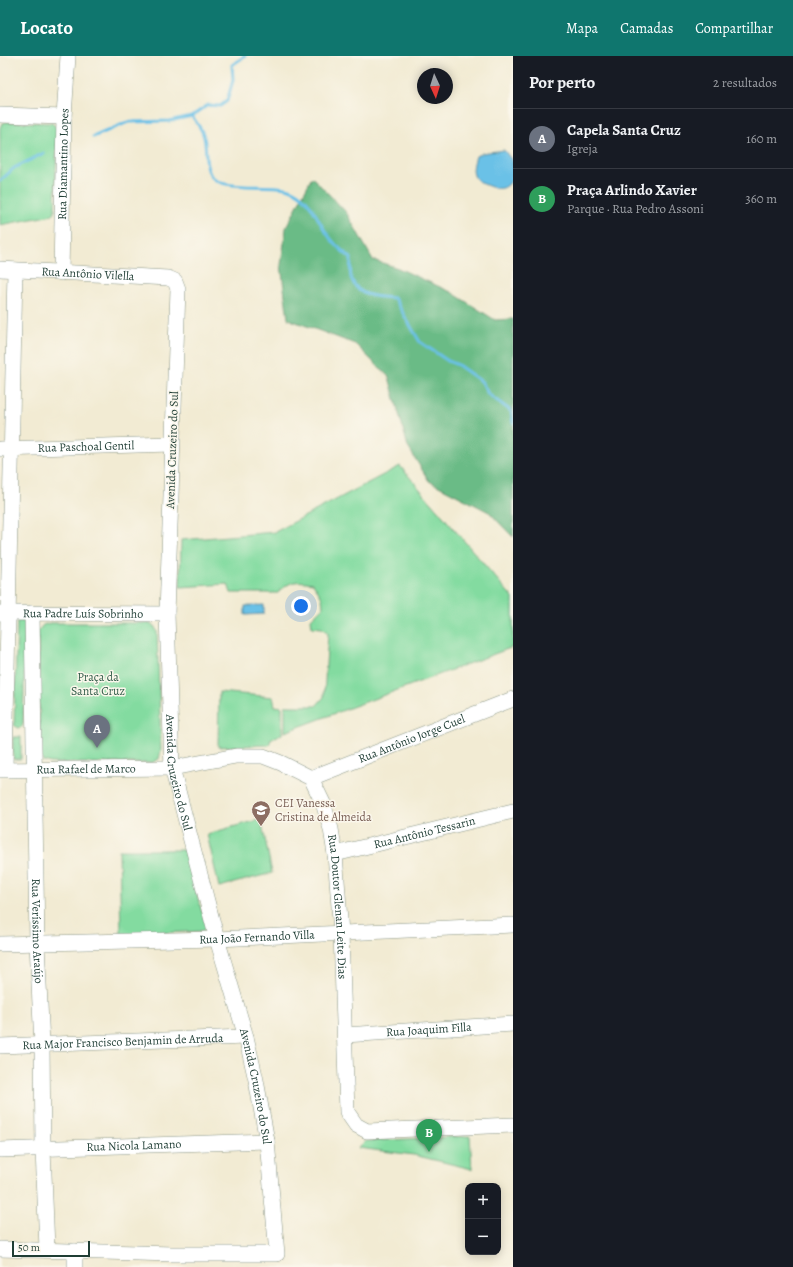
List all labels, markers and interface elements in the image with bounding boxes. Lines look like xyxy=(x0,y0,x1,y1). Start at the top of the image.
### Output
text: Locato xyxy=(20,15,73,41)
text: Mapa xyxy=(566,19,598,38)
text: Camadas xyxy=(620,19,673,38)
text: Compartilhar xyxy=(695,19,773,38)
north arrow xyxy=(417,68,453,104)
text: Por perto xyxy=(529,71,595,94)
text: 2 resultados xyxy=(713,74,777,91)
street label: Rua Diamantino Lopes xyxy=(54,107,73,220)
text: Capela Santa Cruz xyxy=(567,120,681,140)
text: A xyxy=(538,130,546,147)
text: 160 m xyxy=(746,130,777,147)
text: Igreja xyxy=(567,140,598,157)
text: Praça Arlindo Xavier xyxy=(567,180,697,200)
text: B xyxy=(538,190,546,207)
text: 360 m xyxy=(745,190,777,207)
text: Parque · Rua Pedro Assoni xyxy=(567,200,704,217)
street label: Rua Antônio Vilella xyxy=(41,263,135,284)
street label: Avenida Cruzeiro do Sul xyxy=(162,391,182,510)
street label: Rua Paschoal Gentil xyxy=(37,437,135,456)
your location xyxy=(291,596,311,616)
street label: Rua Padre Luís Sobrinho xyxy=(23,605,143,622)
park label: Praça da Santa Cruz xyxy=(71,669,125,699)
street label: Rua Antônio Jorge Cuel xyxy=(356,711,467,767)
street label: Avenida Cruzeiro do Sul xyxy=(162,713,196,832)
pin: A xyxy=(84,715,110,748)
street label: Rua Rafael de Marco xyxy=(36,760,136,778)
place label: CEI Vanessa Cristina de Almeida xyxy=(275,795,372,825)
school or university icon: CEI Vanessa Cristina de Almeida xyxy=(250,799,272,827)
street label: Rua Antônio Tessarin xyxy=(372,812,477,852)
street label: Rua Doutor Glenan Leite Dias xyxy=(324,833,351,980)
street label: Rua Veríssimo Araújo xyxy=(28,878,47,984)
street label: Rua João Fernando Villa xyxy=(199,926,315,947)
street label: Rua Joaquim Filla xyxy=(386,1019,473,1040)
street label: Avenida Cruzeiro do Sul xyxy=(236,1025,275,1145)
street label: Rua Major Francisco Benjamin de Arruda xyxy=(22,1030,224,1053)
pin: B xyxy=(416,1119,442,1152)
street label: Rua Nicola Lamano xyxy=(86,1136,182,1155)
map controls xyxy=(465,1183,501,1255)
button: + xyxy=(465,1183,501,1219)
button: − xyxy=(465,1219,501,1255)
scale bar xyxy=(12,1239,90,1258)
text: 50 m xyxy=(18,1240,40,1255)

